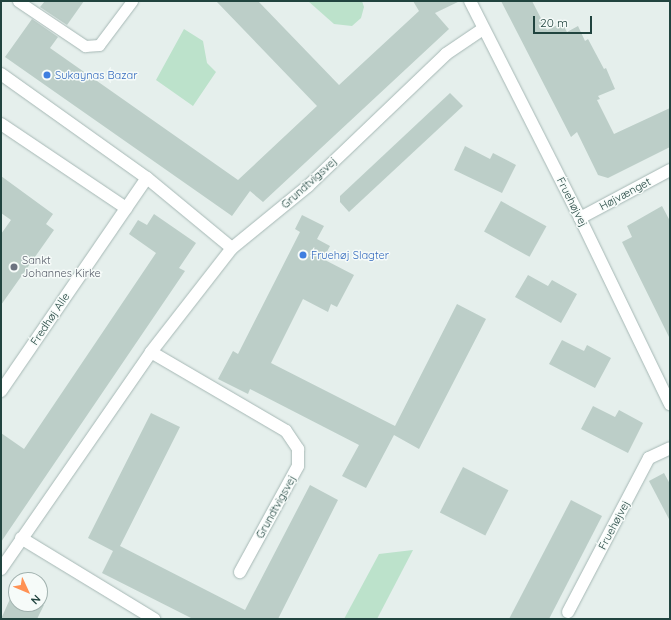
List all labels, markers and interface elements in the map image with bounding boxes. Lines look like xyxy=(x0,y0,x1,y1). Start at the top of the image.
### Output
scale bar xyxy=(535,8,594,34)
text: 20 m xyxy=(540,15,568,30)
place label: Sukaynas Bazar xyxy=(55,68,137,82)
marker: Sukaynas Bazar xyxy=(42,70,52,80)
street label: Grundtvigsvej xyxy=(279,155,339,211)
street label: Fruehøjvej xyxy=(554,175,590,229)
street label: Højvænget xyxy=(597,175,653,213)
place label: Fruehøj Slagter xyxy=(311,248,389,262)
marker: Fruehøj Slagter xyxy=(298,250,308,260)
place label: Sankt Johannes Kirke xyxy=(22,254,101,280)
marker: Sankt Johannes Kirke xyxy=(9,262,19,272)
street label: Fredhøj Alle xyxy=(28,290,72,348)
street label: Grundtvigsvej xyxy=(253,473,299,541)
street label: Fruehøjvej xyxy=(596,498,632,552)
north arrow xyxy=(8,572,48,612)
text: N xyxy=(28,592,44,607)

